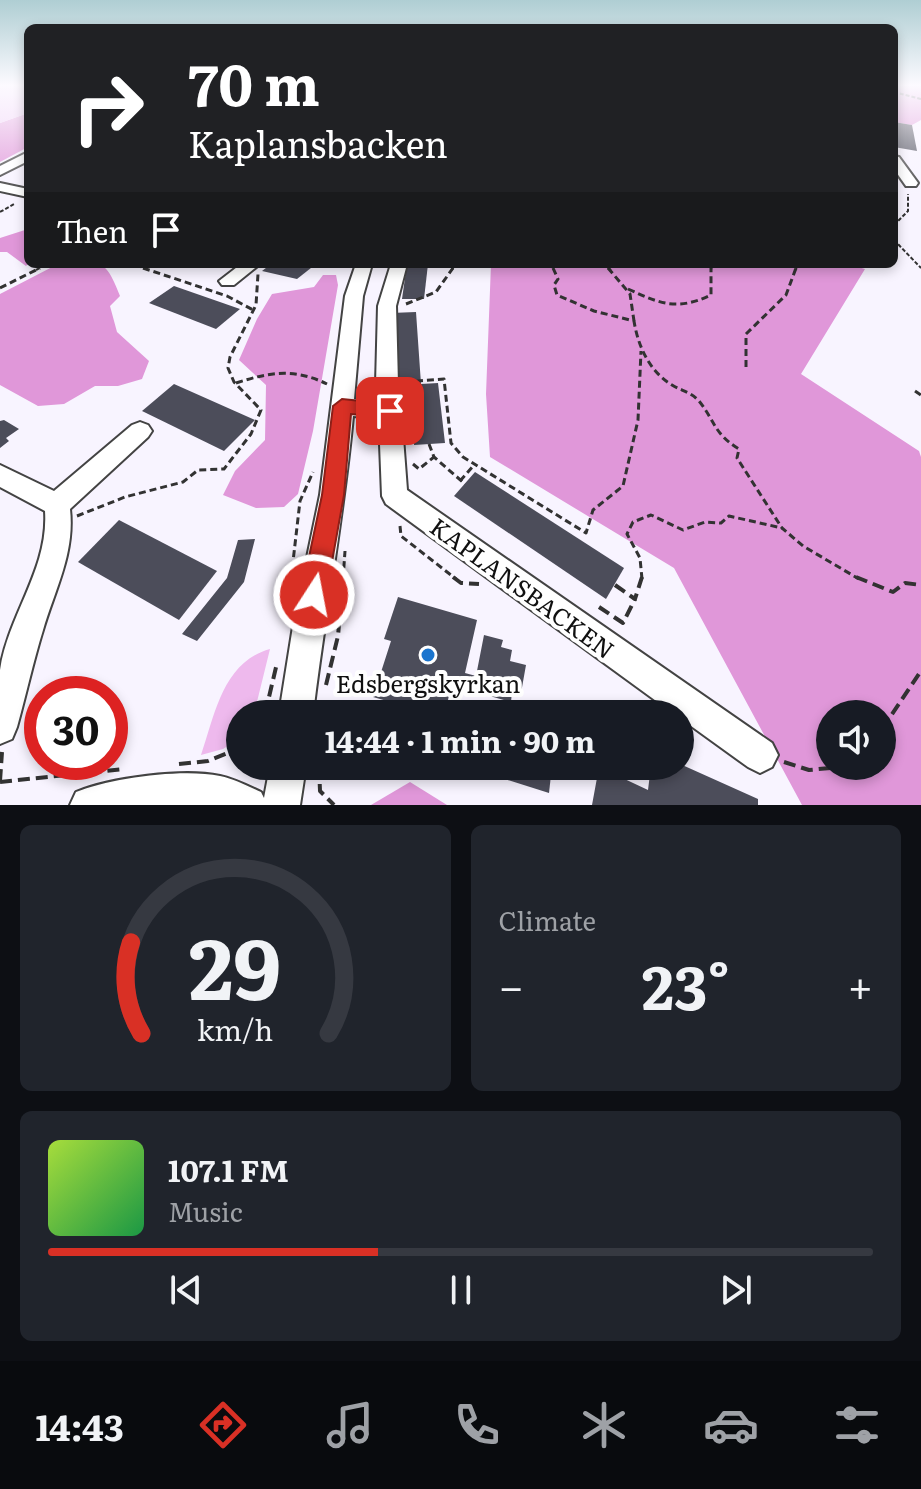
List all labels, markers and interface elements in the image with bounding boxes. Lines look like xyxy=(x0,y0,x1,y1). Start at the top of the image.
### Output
text: 70 m xyxy=(188,40,320,123)
icon: right xyxy=(56,56,160,160)
text: Kaplansbacken xyxy=(188,116,448,169)
text: Then xyxy=(56,208,128,252)
icon: arrive xyxy=(144,208,188,252)
pin xyxy=(356,377,424,445)
icon: arrive xyxy=(368,389,412,433)
street label: KAPLANSBACKEN xyxy=(424,508,622,666)
position arrow xyxy=(272,553,356,637)
marker: Edsbergskyrkan xyxy=(419,646,437,664)
place label: Edsbergskyrkan xyxy=(336,665,520,700)
speed limit sign: 30 xyxy=(24,676,128,780)
map controls xyxy=(816,700,896,780)
button: sound xyxy=(816,700,896,780)
text: 14:44 · 1 min · 90 m xyxy=(325,718,595,762)
text: Climate xyxy=(499,900,596,939)
text: 29 xyxy=(189,902,282,1026)
text: 23° xyxy=(642,939,730,1028)
text: − xyxy=(499,951,524,1017)
text: + xyxy=(847,951,873,1017)
text: km/h xyxy=(197,1007,273,1050)
text: 107.1 FM xyxy=(168,1147,289,1191)
text: Music xyxy=(168,1191,243,1230)
icon: previous xyxy=(164,1268,208,1312)
icon: pause xyxy=(439,1268,483,1312)
icon: next xyxy=(714,1268,758,1312)
icon: directions xyxy=(195,1397,251,1453)
icon: music xyxy=(322,1397,378,1453)
icon: phone xyxy=(449,1397,505,1453)
icon: climate xyxy=(576,1397,632,1453)
icon: car xyxy=(703,1397,759,1453)
icon: filters xyxy=(829,1397,885,1453)
text: 14:43 xyxy=(35,1399,124,1452)

